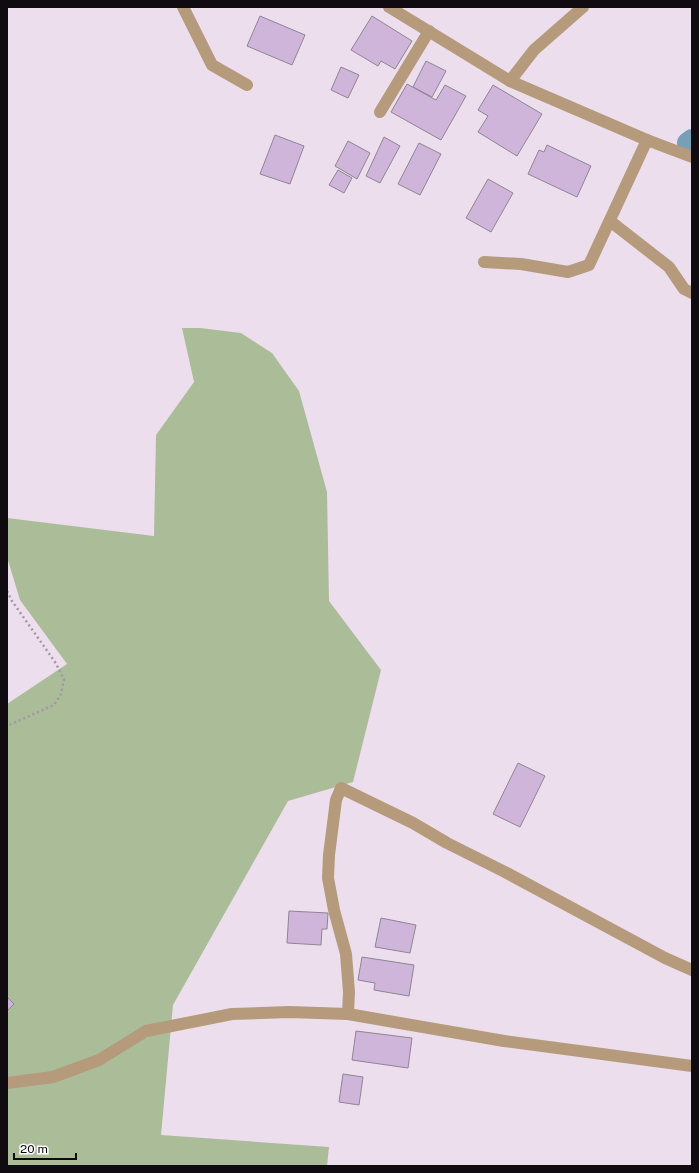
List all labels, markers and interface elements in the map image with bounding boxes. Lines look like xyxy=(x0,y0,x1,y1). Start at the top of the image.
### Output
scale bar xyxy=(14,1135,76,1161)
text: 20 m xyxy=(20,1142,48,1156)

